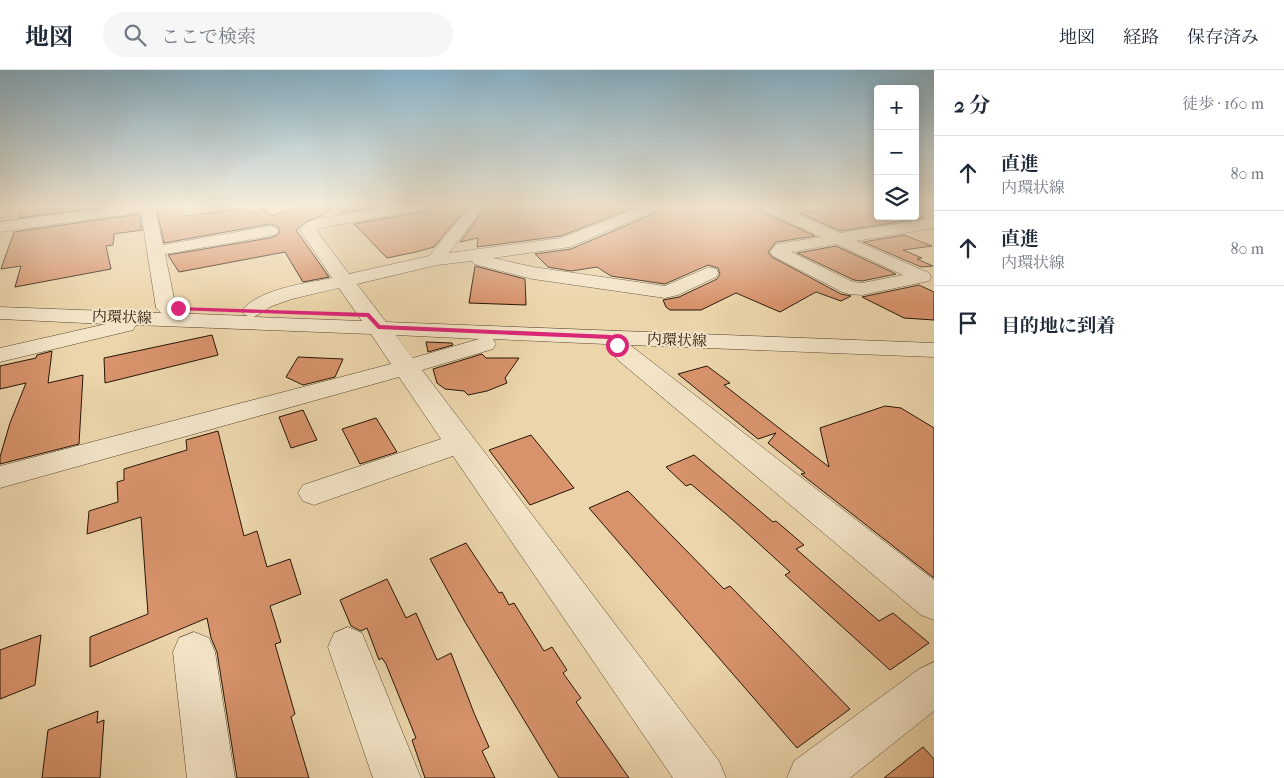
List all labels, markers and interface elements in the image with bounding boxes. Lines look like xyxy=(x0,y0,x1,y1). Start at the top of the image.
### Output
search box xyxy=(103,12,453,57)
icon: search xyxy=(121,21,149,49)
text: 地図 xyxy=(25,23,73,51)
text: ここで検索 xyxy=(161,26,256,48)
text: 地図 xyxy=(1059,27,1095,48)
text: 経路 xyxy=(1123,27,1159,48)
text: 保存済み xyxy=(1187,27,1259,48)
map controls xyxy=(874,85,919,220)
button: + xyxy=(874,85,919,130)
text: 2 分 xyxy=(954,93,990,117)
text: 徒歩 · 160 m xyxy=(1182,94,1264,113)
button: − xyxy=(874,130,919,175)
text: 直進 xyxy=(1001,153,1039,175)
icon: ahead xyxy=(954,159,982,187)
text: 80 m xyxy=(1230,164,1264,183)
button: layers xyxy=(874,175,919,220)
text: 内環状線 xyxy=(1001,178,1065,197)
text: 直進 xyxy=(1001,228,1039,250)
icon: ahead xyxy=(954,234,982,262)
text: 80 m xyxy=(1230,239,1264,258)
text: 内環状線 xyxy=(1001,253,1065,272)
route end xyxy=(167,297,190,320)
street label: 内環状線 xyxy=(92,307,152,327)
icon: arrive xyxy=(954,309,982,337)
text: 目的地に到着 xyxy=(1001,315,1115,337)
street label: 内環状線 xyxy=(647,330,707,350)
route start xyxy=(606,334,629,357)

